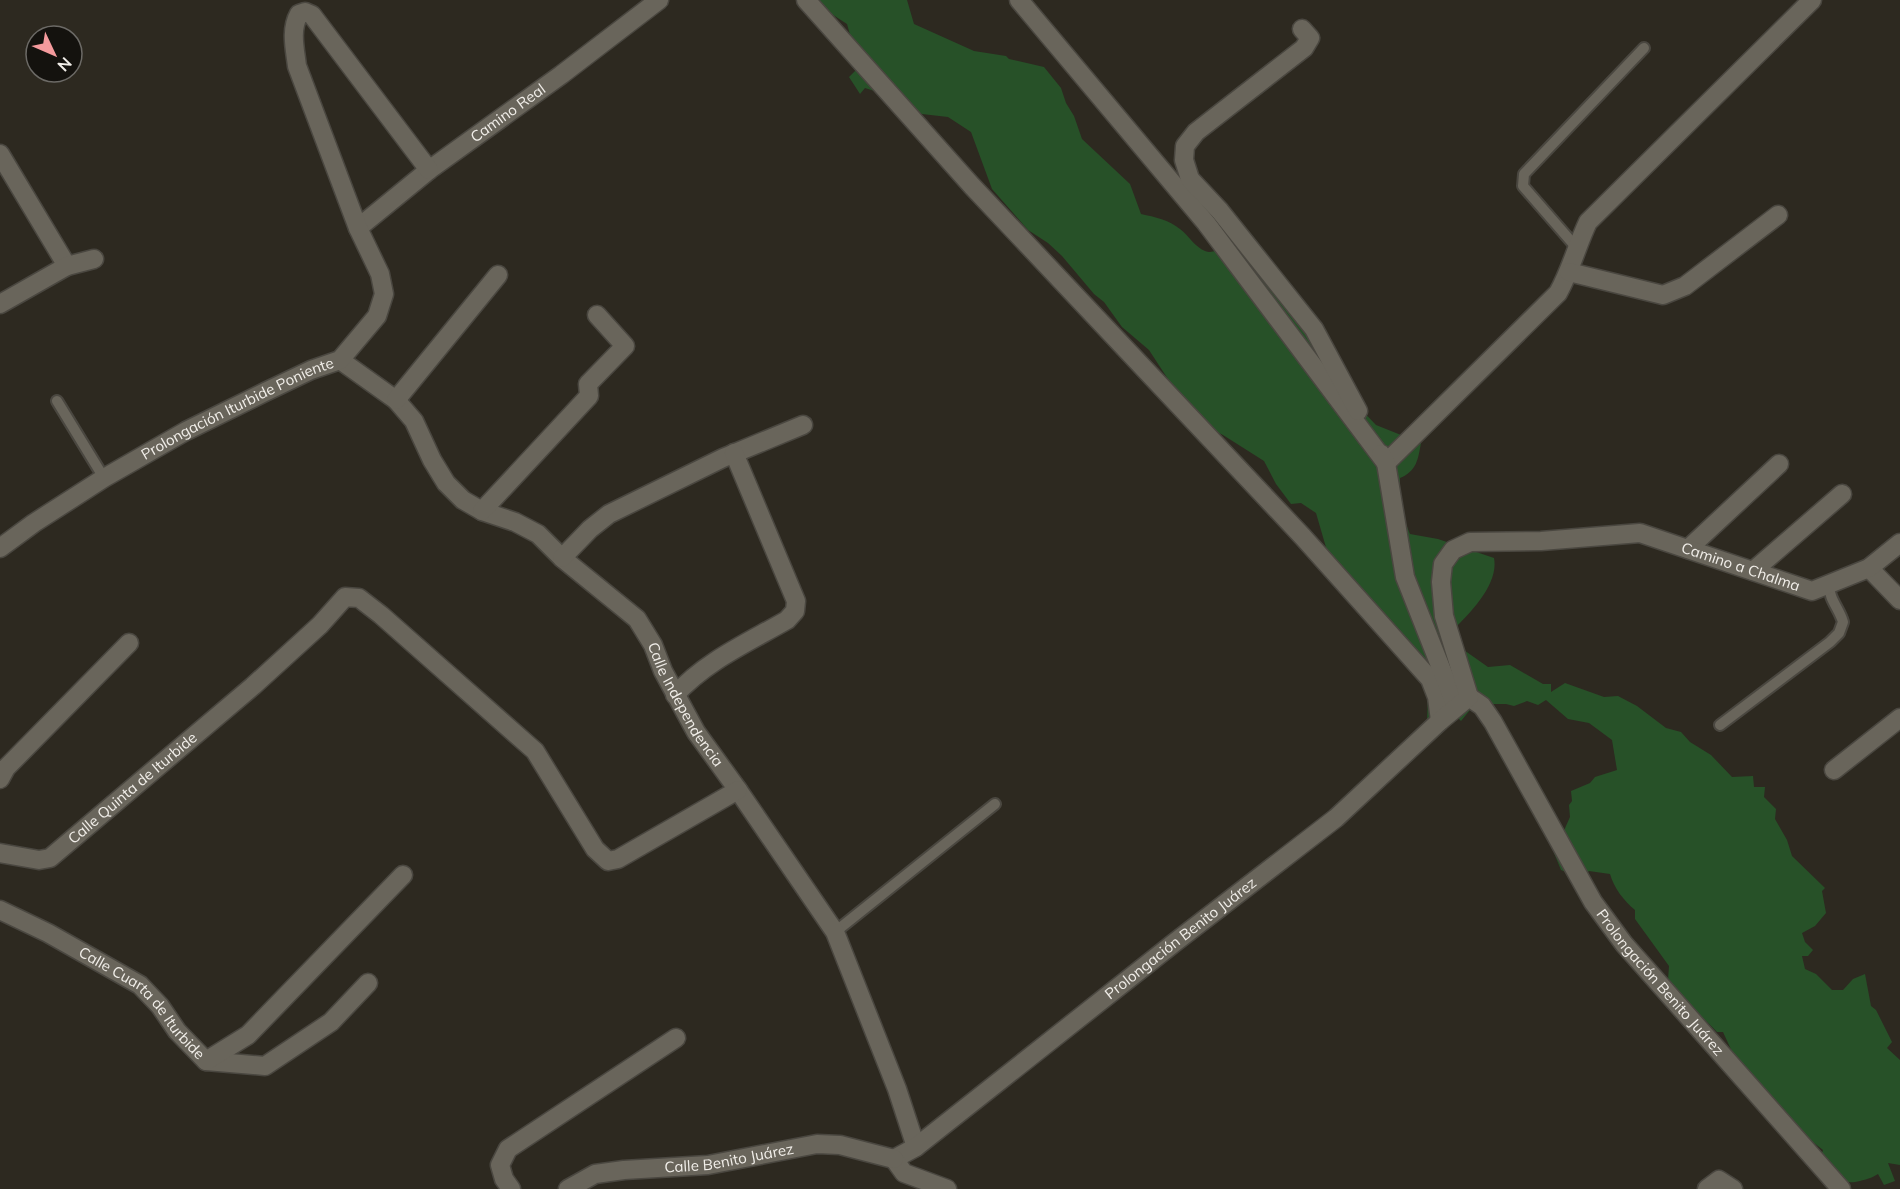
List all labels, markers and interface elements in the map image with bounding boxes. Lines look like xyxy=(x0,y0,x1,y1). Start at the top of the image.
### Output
north arrow xyxy=(24,24,84,84)
text: N xyxy=(53,53,76,76)
street label: Camino Real xyxy=(466,79,549,146)
street label: Prolongación Iturbide Poniente xyxy=(137,353,336,464)
street label: Camino a Chalma xyxy=(1679,538,1803,595)
street label: Calle Independencia xyxy=(644,639,728,770)
street label: Calle Quinta de Iturbide xyxy=(64,728,201,848)
street label: Prolongación Benito Juárez xyxy=(1101,873,1260,1003)
street label: Prolongación Benito Juárez xyxy=(1592,905,1729,1060)
street label: Calle Cuarta de Iturbide xyxy=(75,942,209,1063)
street label: Calle Benito Juárez xyxy=(664,1139,795,1177)

